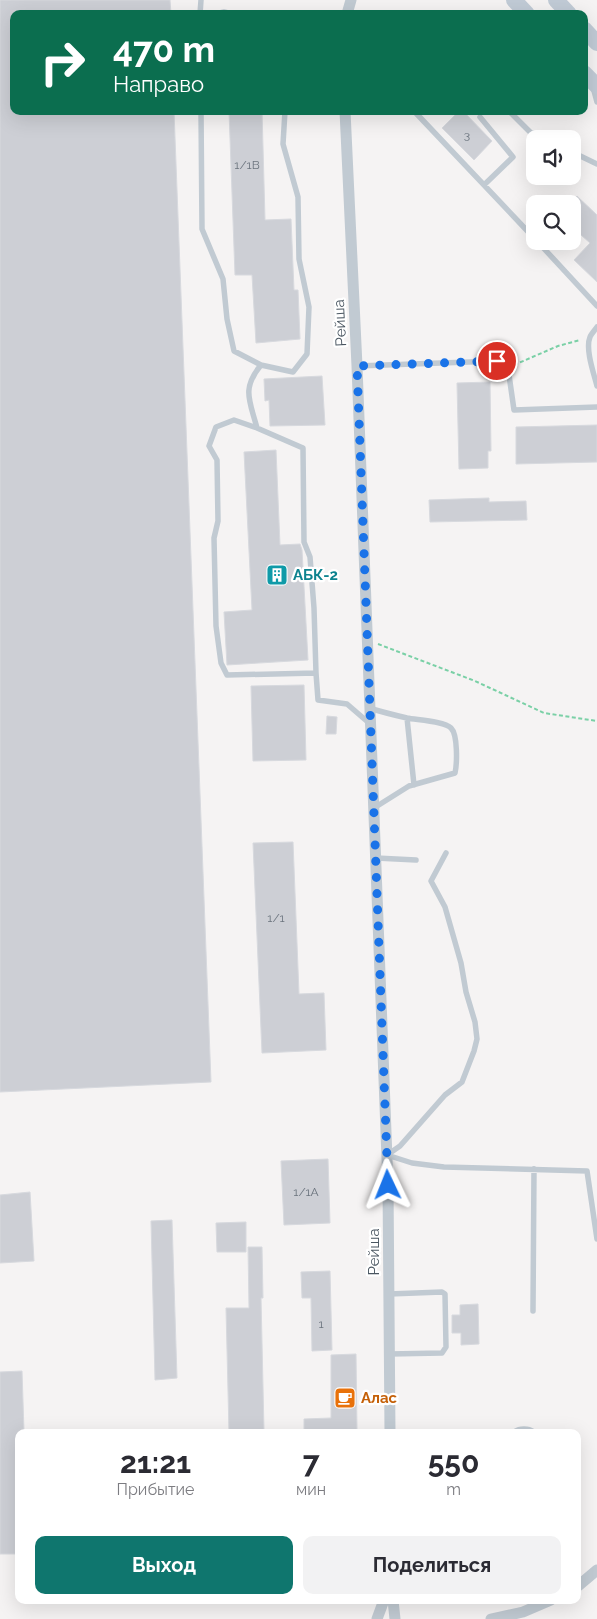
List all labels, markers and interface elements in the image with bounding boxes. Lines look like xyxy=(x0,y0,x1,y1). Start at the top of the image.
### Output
text: 470 m xyxy=(113,29,215,70)
icon: right xyxy=(30,30,95,95)
text: Направо xyxy=(113,71,204,97)
house number: 3 xyxy=(464,128,470,142)
map controls xyxy=(526,130,581,250)
button: sound xyxy=(526,130,581,185)
house number: 1/1В xyxy=(234,158,260,172)
button: search xyxy=(526,195,581,250)
street label: Рейша xyxy=(330,299,350,347)
pin xyxy=(476,340,518,382)
icon: arrive xyxy=(483,347,511,375)
building icon: АБК-2 xyxy=(265,563,289,587)
place label: АБК-2 xyxy=(293,566,338,584)
house number: 1/1 xyxy=(267,911,285,925)
position arrow xyxy=(361,1158,413,1210)
house number: 1/1А xyxy=(293,1185,319,1199)
street label: Рейша xyxy=(365,1228,383,1276)
house number: 1 xyxy=(318,1317,324,1331)
cafe icon: Алас xyxy=(333,1386,357,1410)
place label: Алас xyxy=(361,1389,398,1407)
text: 21:21 xyxy=(120,1445,191,1480)
text: 7 xyxy=(303,1445,320,1480)
text: 550 xyxy=(428,1445,479,1480)
text: Прибытие xyxy=(117,1480,194,1499)
text: мин xyxy=(296,1480,326,1499)
text: m xyxy=(446,1480,461,1499)
button: Выход xyxy=(35,1536,293,1594)
button: Поделиться xyxy=(303,1536,561,1594)

